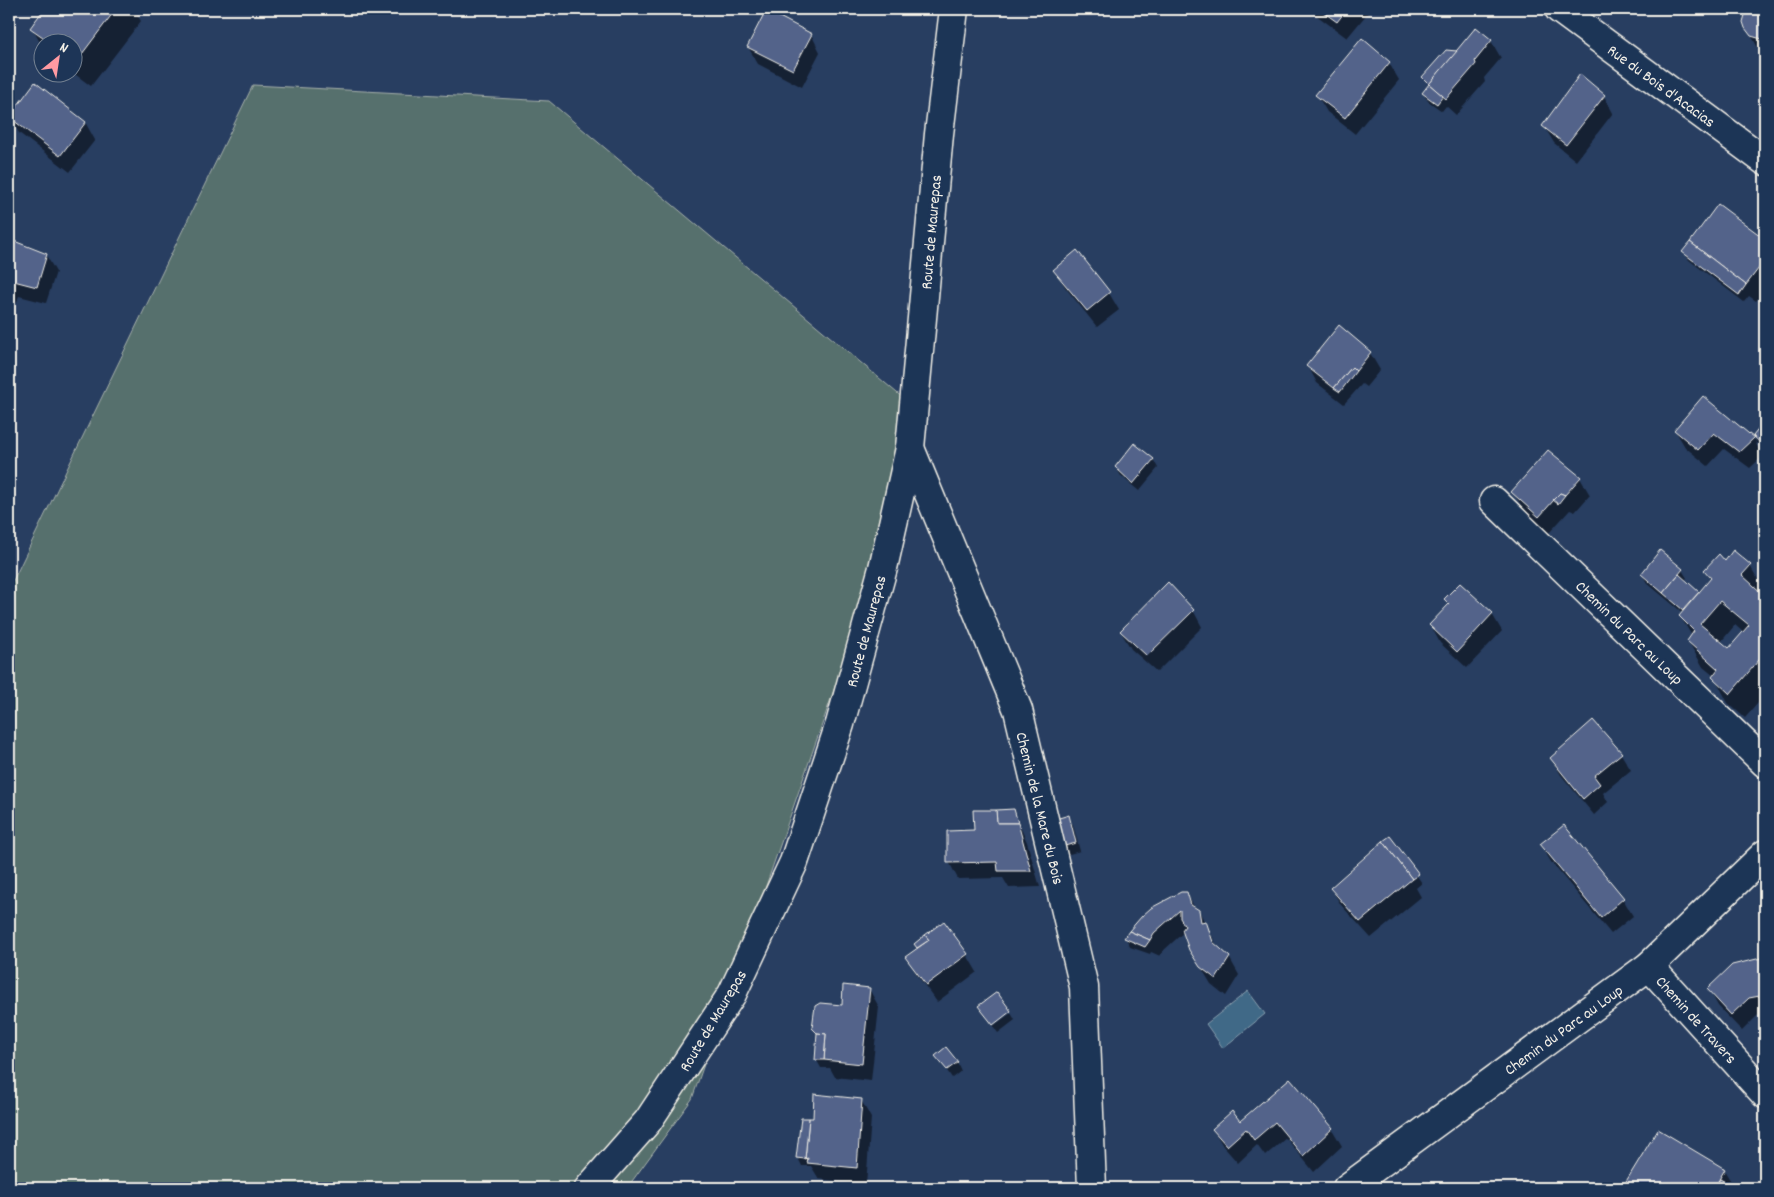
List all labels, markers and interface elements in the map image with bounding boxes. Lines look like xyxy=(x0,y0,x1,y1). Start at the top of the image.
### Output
north arrow xyxy=(32,32,82,82)
text: N xyxy=(56,38,72,59)
street label: Rue du Bois d'Acacias xyxy=(1602,40,1719,134)
street label: Route de Maurepas xyxy=(916,174,949,291)
street label: Route de Maurepas xyxy=(841,573,893,690)
street label: Chemin du Parc au Loup xyxy=(1569,576,1687,691)
street label: Chemin de la Mare du Bois xyxy=(1008,730,1069,888)
street label: Route de Maurepas xyxy=(675,966,754,1076)
street label: Chemin de Travers xyxy=(1649,971,1741,1070)
street label: Chemin du Parc au Loup xyxy=(1500,980,1629,1082)

